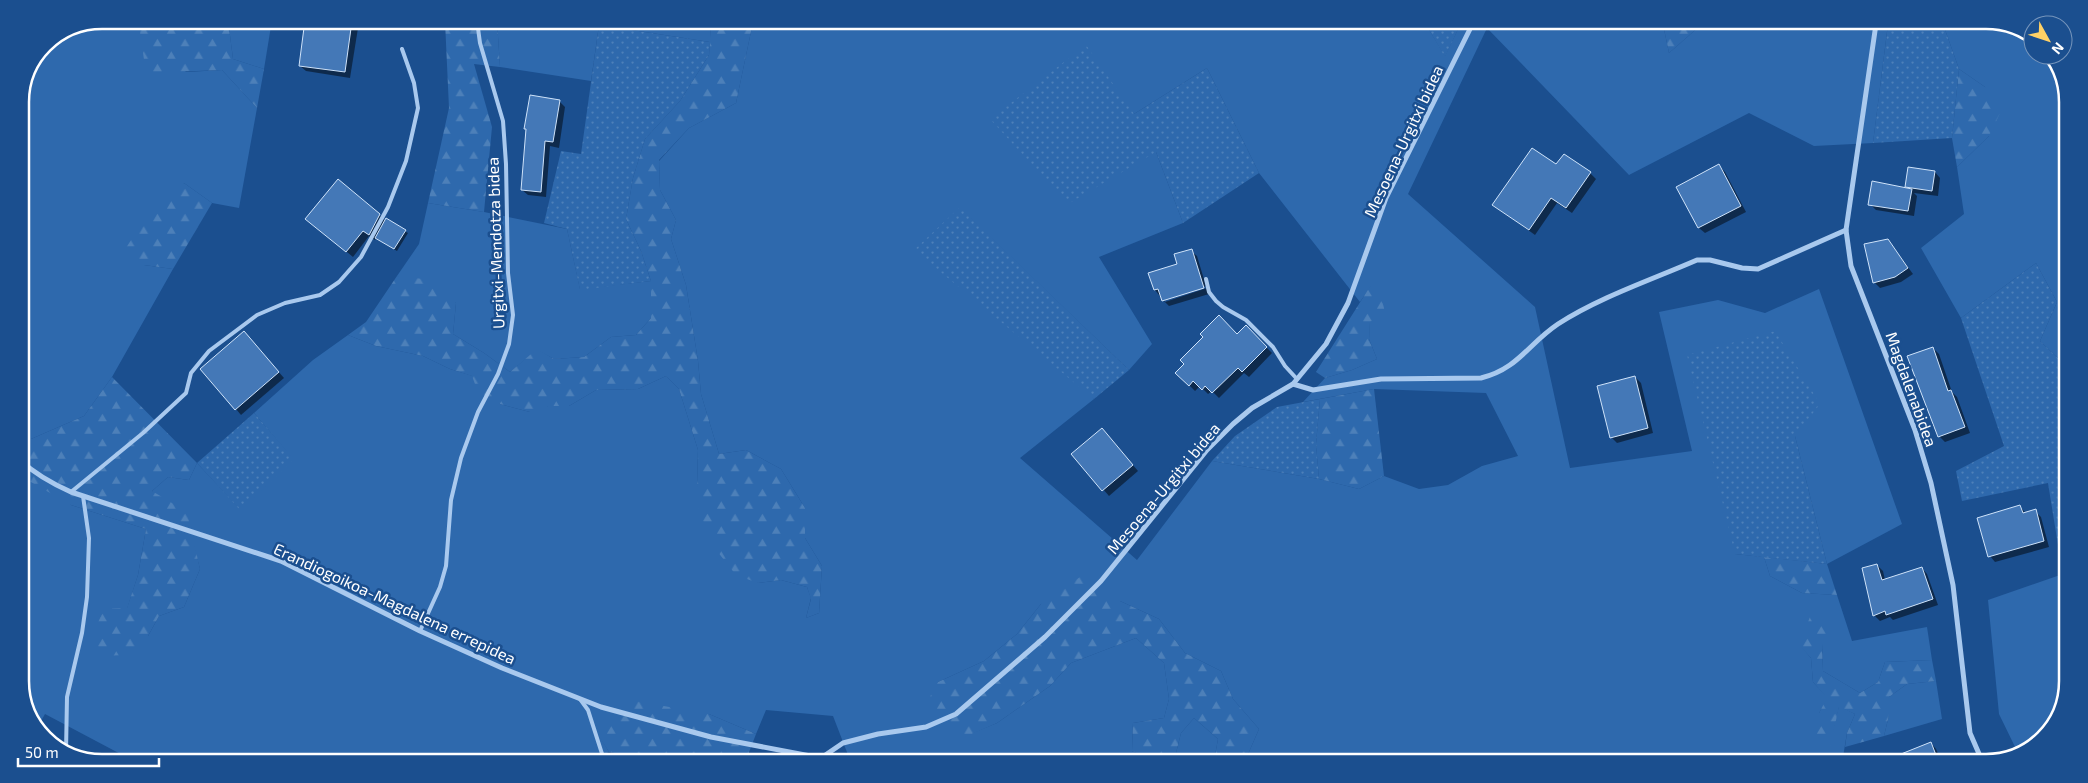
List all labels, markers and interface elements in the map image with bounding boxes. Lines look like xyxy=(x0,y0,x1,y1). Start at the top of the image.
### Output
north arrow xyxy=(2023,15,2073,65)
text: N xyxy=(2049,39,2068,58)
street label: Mesoena-Urgitxi bidea xyxy=(1359,62,1447,220)
street label: Urgitxi-Mendotza bidea xyxy=(483,157,507,329)
street label: Magdalenabidea xyxy=(1882,329,1942,449)
street label: Mesoena-Urgitxi bidea xyxy=(1103,419,1223,557)
street label: Erandiogoikoa-Magdalena errepidea xyxy=(271,538,519,668)
scale bar xyxy=(18,736,159,768)
text: 50 m xyxy=(25,743,59,761)

